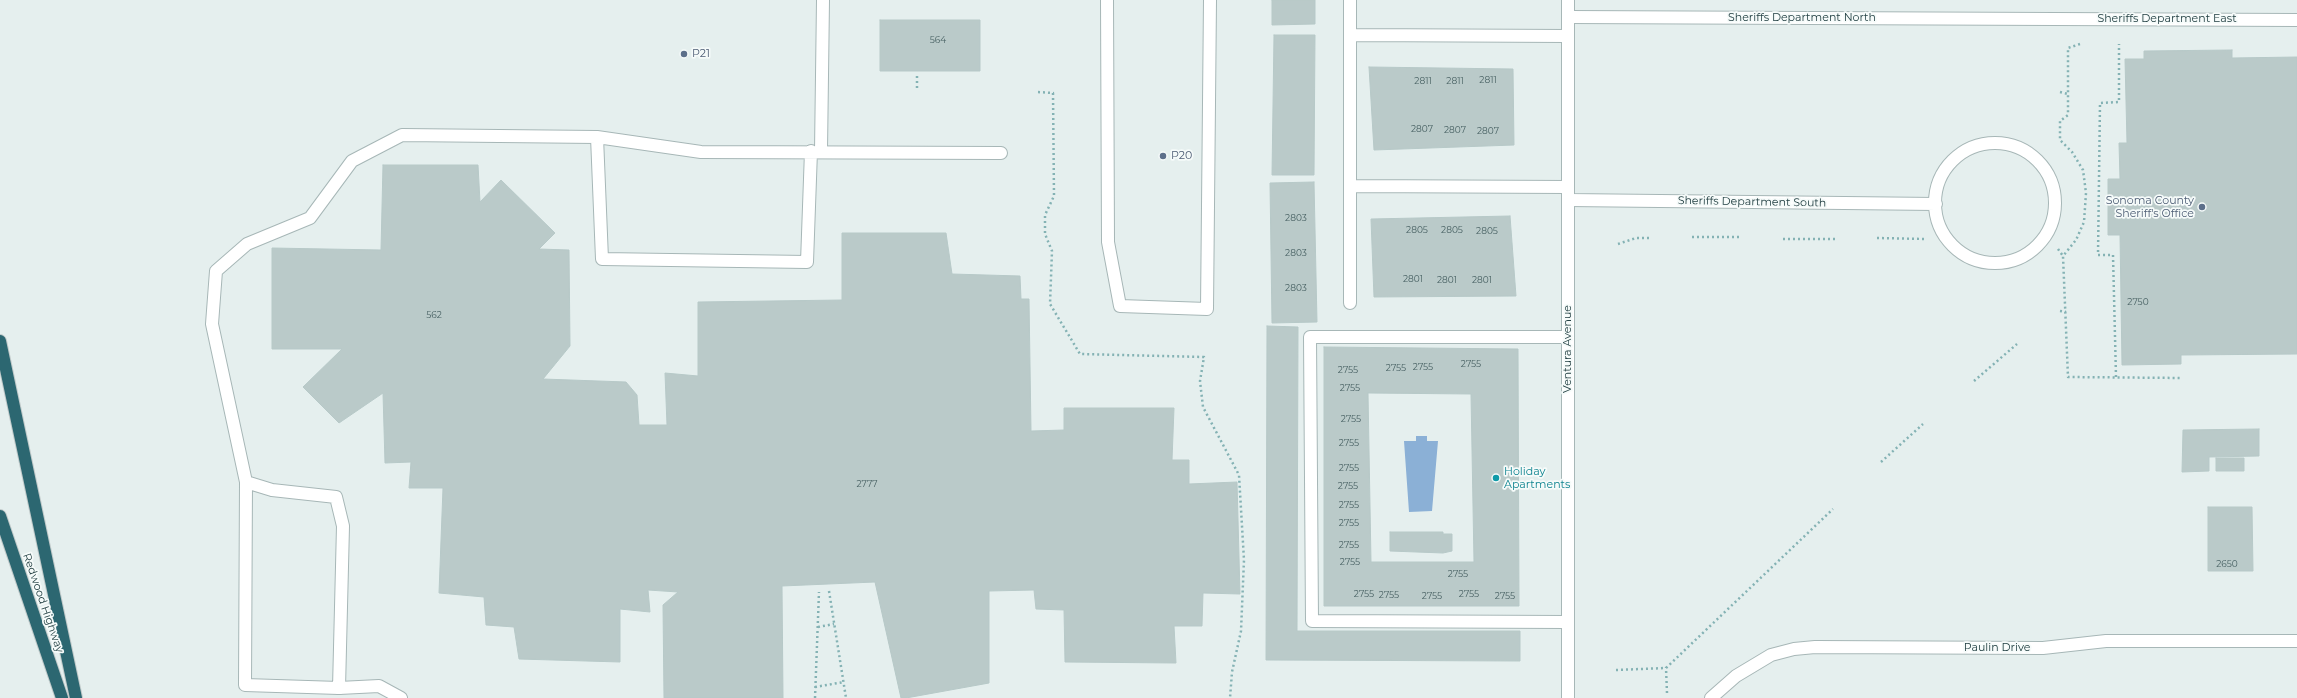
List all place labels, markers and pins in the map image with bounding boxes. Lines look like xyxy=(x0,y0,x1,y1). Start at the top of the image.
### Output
place label: P21 xyxy=(692,47,710,61)
marker: P21 xyxy=(679,49,689,59)
place label: P20 xyxy=(1171,149,1192,163)
marker: P20 xyxy=(1158,151,1168,161)
place label: Sonoma County Sheriff's Office xyxy=(2106,194,2194,220)
marker: Sonoma County Sheriff's Office xyxy=(2197,202,2207,212)
place label: Holiday Apartments xyxy=(1504,465,1570,491)
marker: Holiday Apartments xyxy=(1491,473,1501,483)

